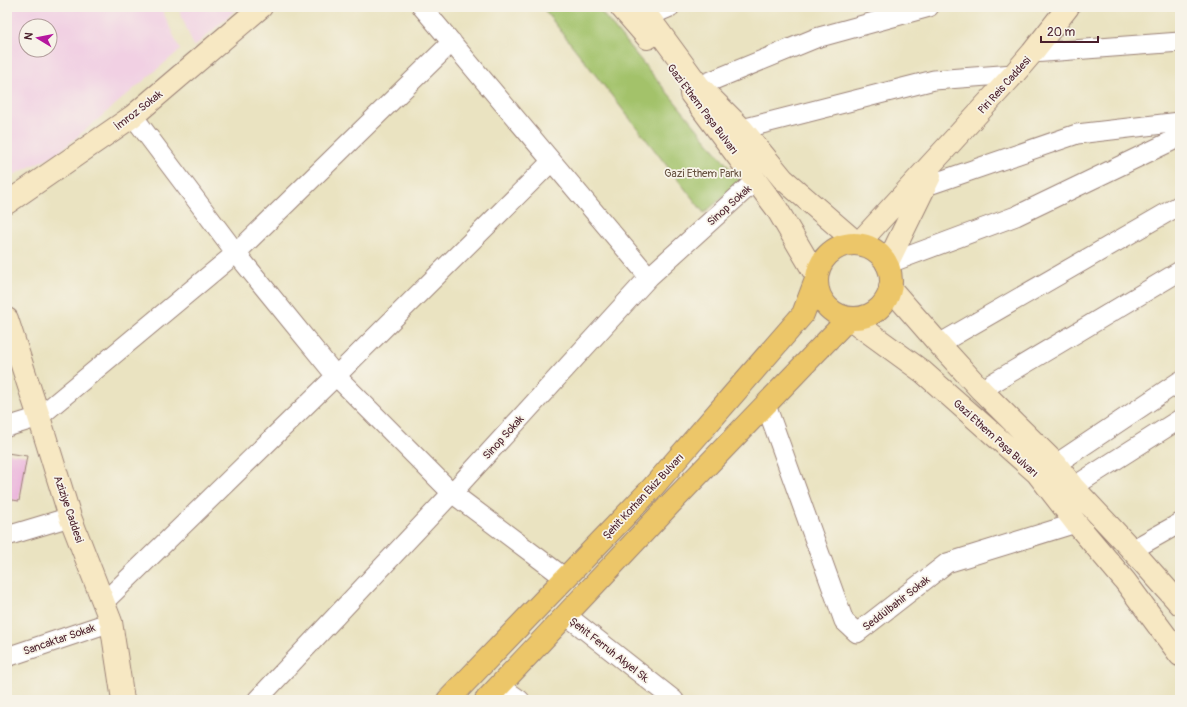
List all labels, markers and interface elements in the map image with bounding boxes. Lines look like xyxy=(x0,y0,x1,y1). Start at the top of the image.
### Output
north arrow xyxy=(18,18,58,58)
scale bar xyxy=(1041,18,1098,44)
text: 20 m xyxy=(1047,25,1076,40)
text: N xyxy=(22,31,36,41)
street label: Piri Reis Caddesi xyxy=(975,54,1033,117)
street label: Gazi Ethem Paşa Bulvarı xyxy=(664,62,741,157)
street label: İmroz Sokak xyxy=(112,87,165,133)
park label: Gazi Ethem Parkı xyxy=(664,167,742,180)
street label: Sinop Sokak xyxy=(705,182,754,229)
street label: Gazi Ethem Paşa Bulvarı xyxy=(951,397,1041,480)
street label: Sinop Sokak xyxy=(480,412,527,462)
street label: Şehit Korhan Ekiz Bulvarı xyxy=(600,451,687,542)
street label: Aziziye Caddesi xyxy=(51,474,86,544)
street label: Seddülbahir Sokak xyxy=(860,573,933,634)
street label: Şehit Ferruh Akyel Sk. xyxy=(567,615,653,686)
street label: Sancaktar Sokak xyxy=(22,621,97,658)

